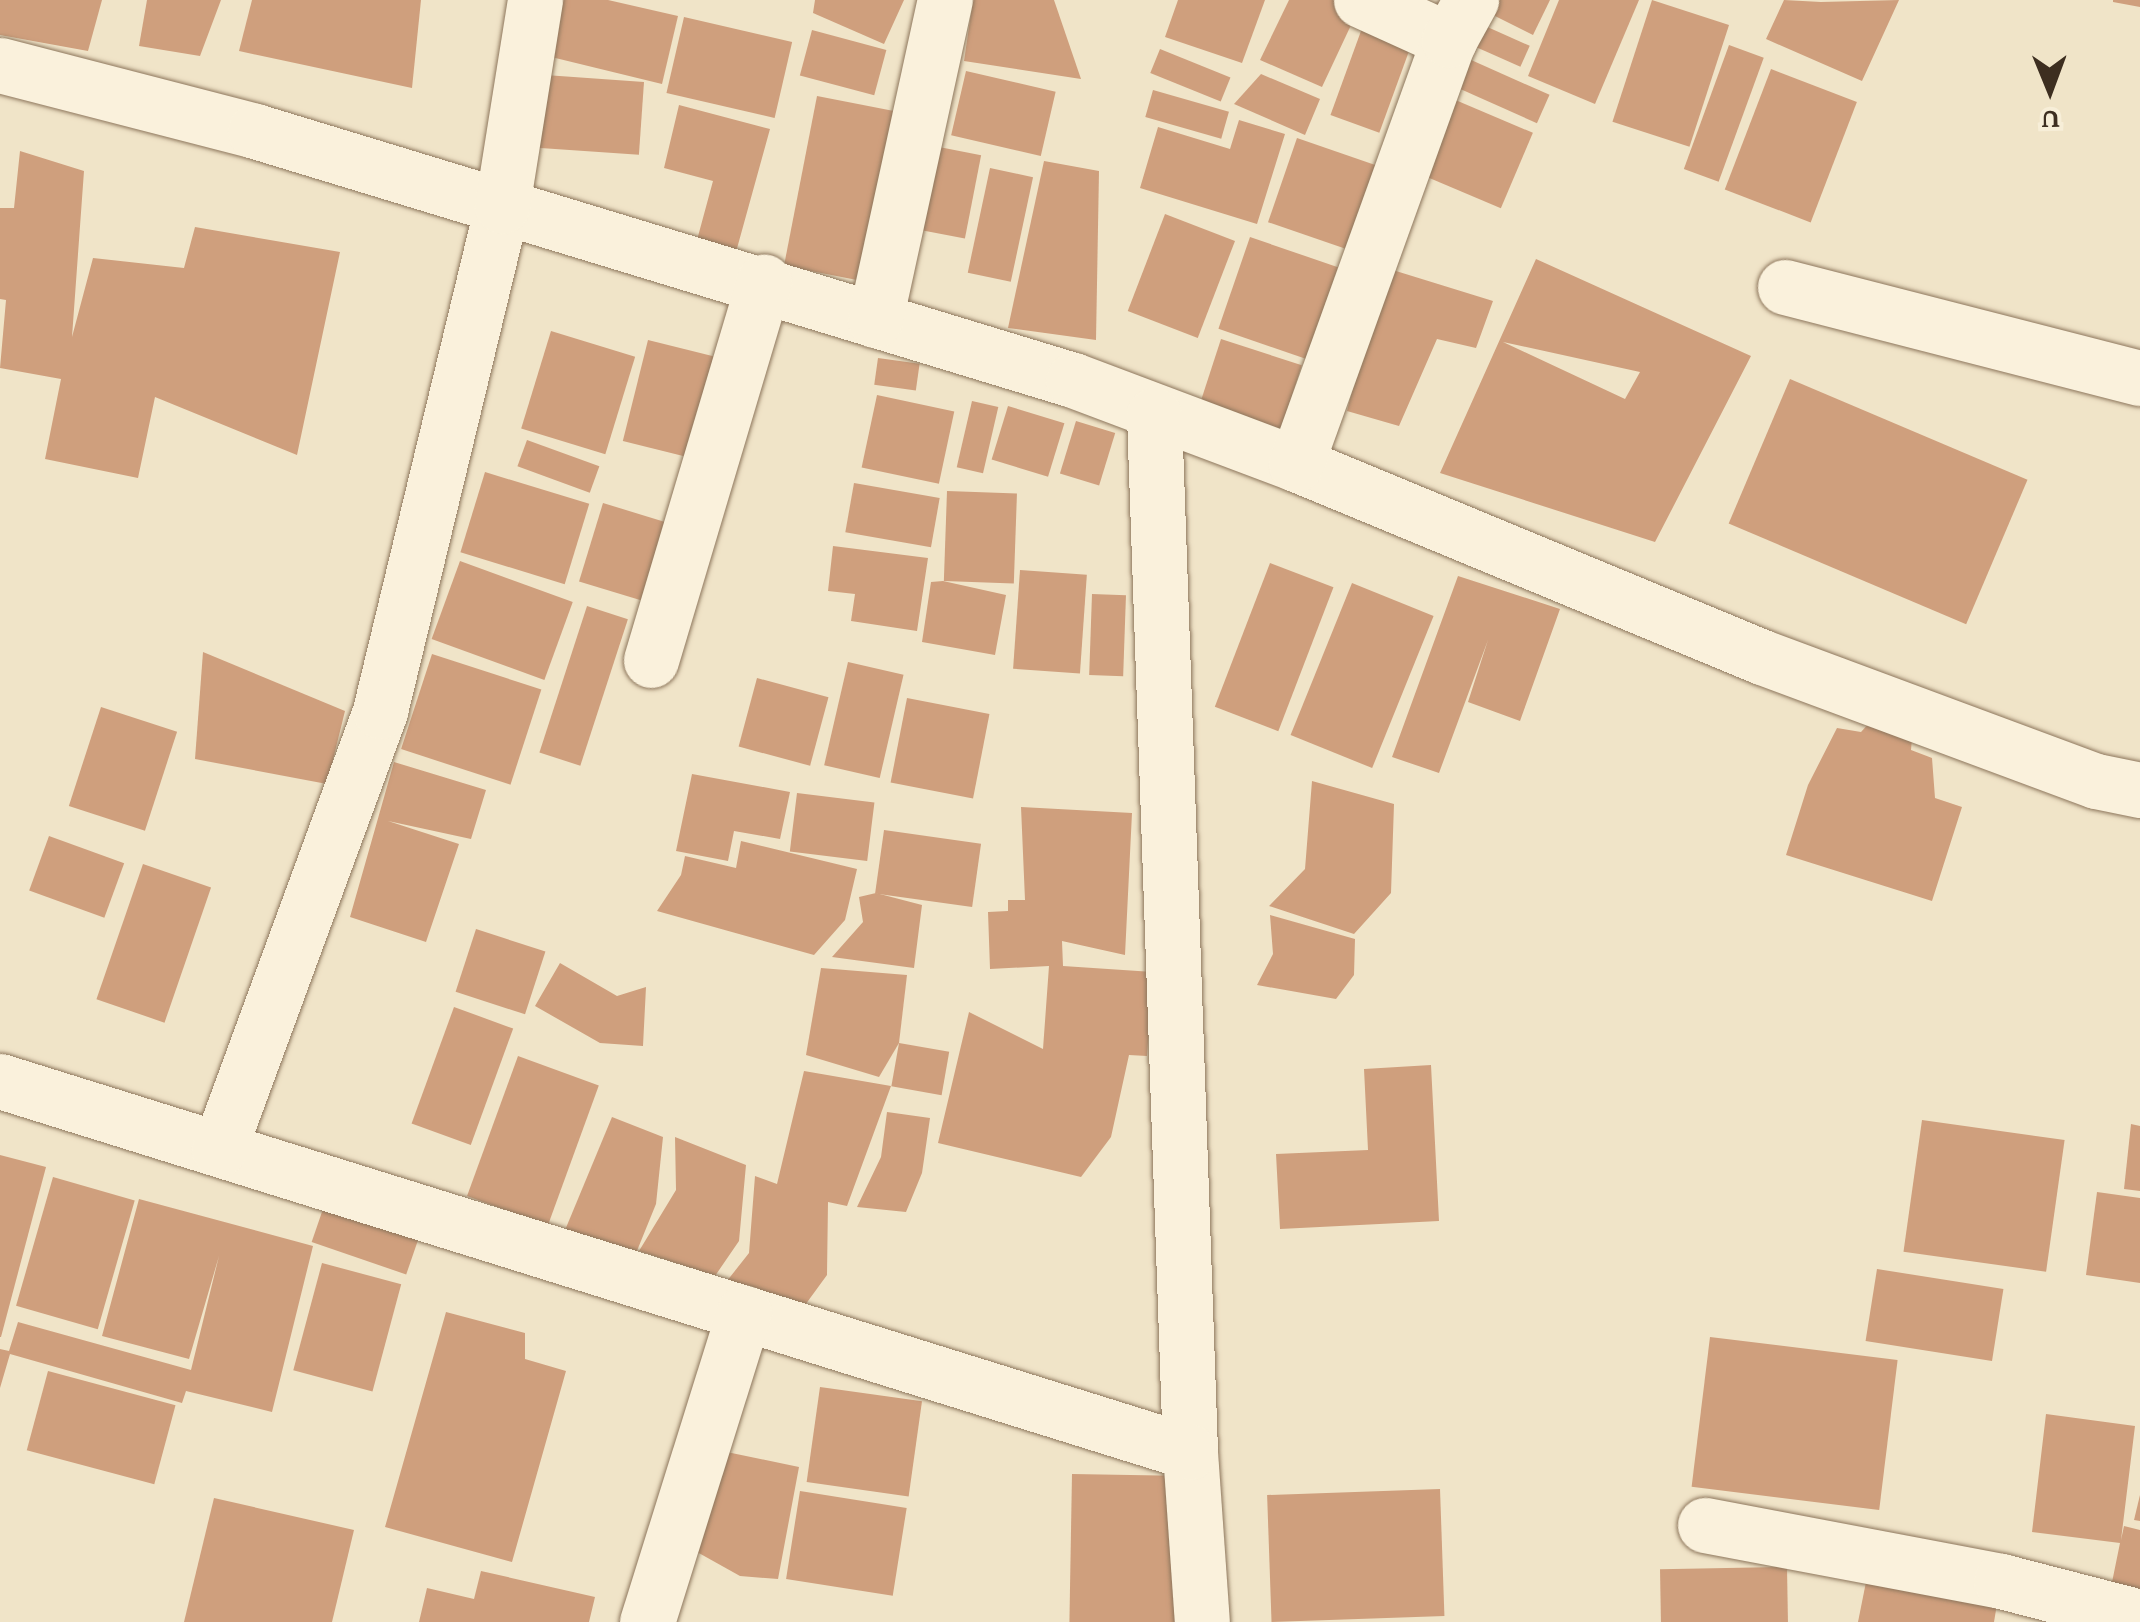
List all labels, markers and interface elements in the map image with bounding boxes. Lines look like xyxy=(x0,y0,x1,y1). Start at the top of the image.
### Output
north arrow xyxy=(2000,40,2100,140)
text: U xyxy=(2041,105,2060,136)

